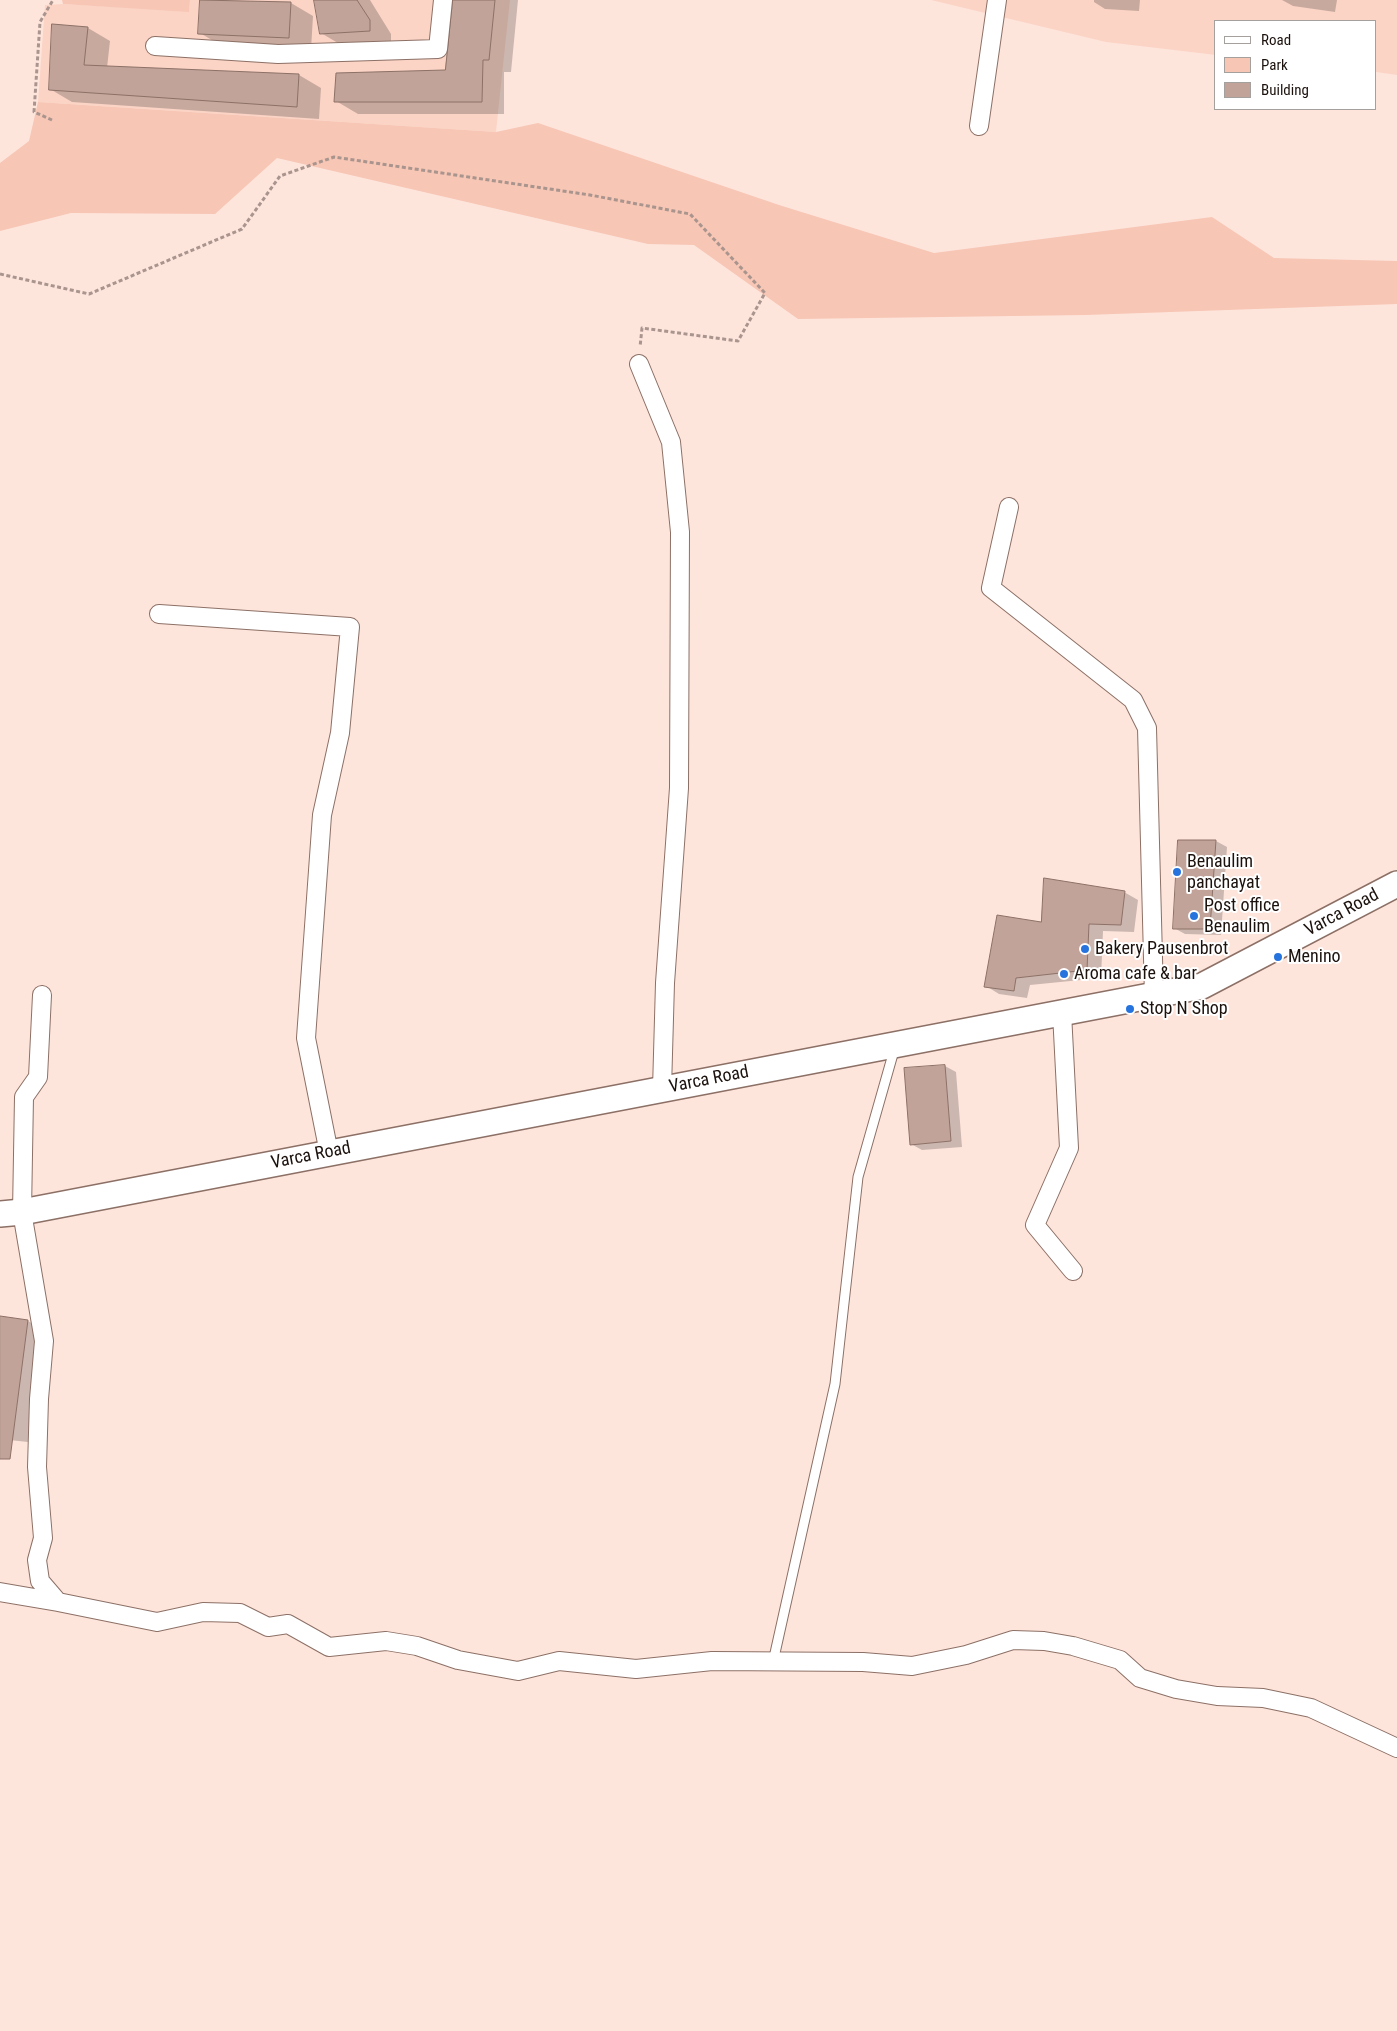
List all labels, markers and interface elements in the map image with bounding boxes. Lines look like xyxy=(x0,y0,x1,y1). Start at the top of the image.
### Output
legend xyxy=(1214,20,1377,110)
text: Road xyxy=(1261,31,1291,49)
text: Park xyxy=(1261,56,1288,74)
text: Building xyxy=(1261,81,1309,99)
place label: Benaulim panchayat xyxy=(1187,851,1260,894)
marker: Benaulim panchayat xyxy=(1171,866,1183,878)
street label: Varca Road xyxy=(1301,884,1383,942)
place label: Post office Benaulim xyxy=(1204,895,1280,938)
marker: Post office Benaulim xyxy=(1188,910,1200,922)
place label: Bakery Pausenbrot xyxy=(1095,938,1228,960)
marker: Bakery Pausenbrot xyxy=(1079,943,1091,955)
place label: Menino xyxy=(1288,946,1341,968)
marker: Menino xyxy=(1272,951,1284,963)
place label: Aroma cafe & bar xyxy=(1074,963,1197,985)
marker: Aroma cafe & bar xyxy=(1058,968,1070,980)
place label: Stop N Shop xyxy=(1140,998,1228,1020)
marker: Stop N Shop xyxy=(1124,1003,1136,1015)
street label: Varca Road xyxy=(667,1062,751,1098)
street label: Varca Road xyxy=(269,1138,353,1174)

